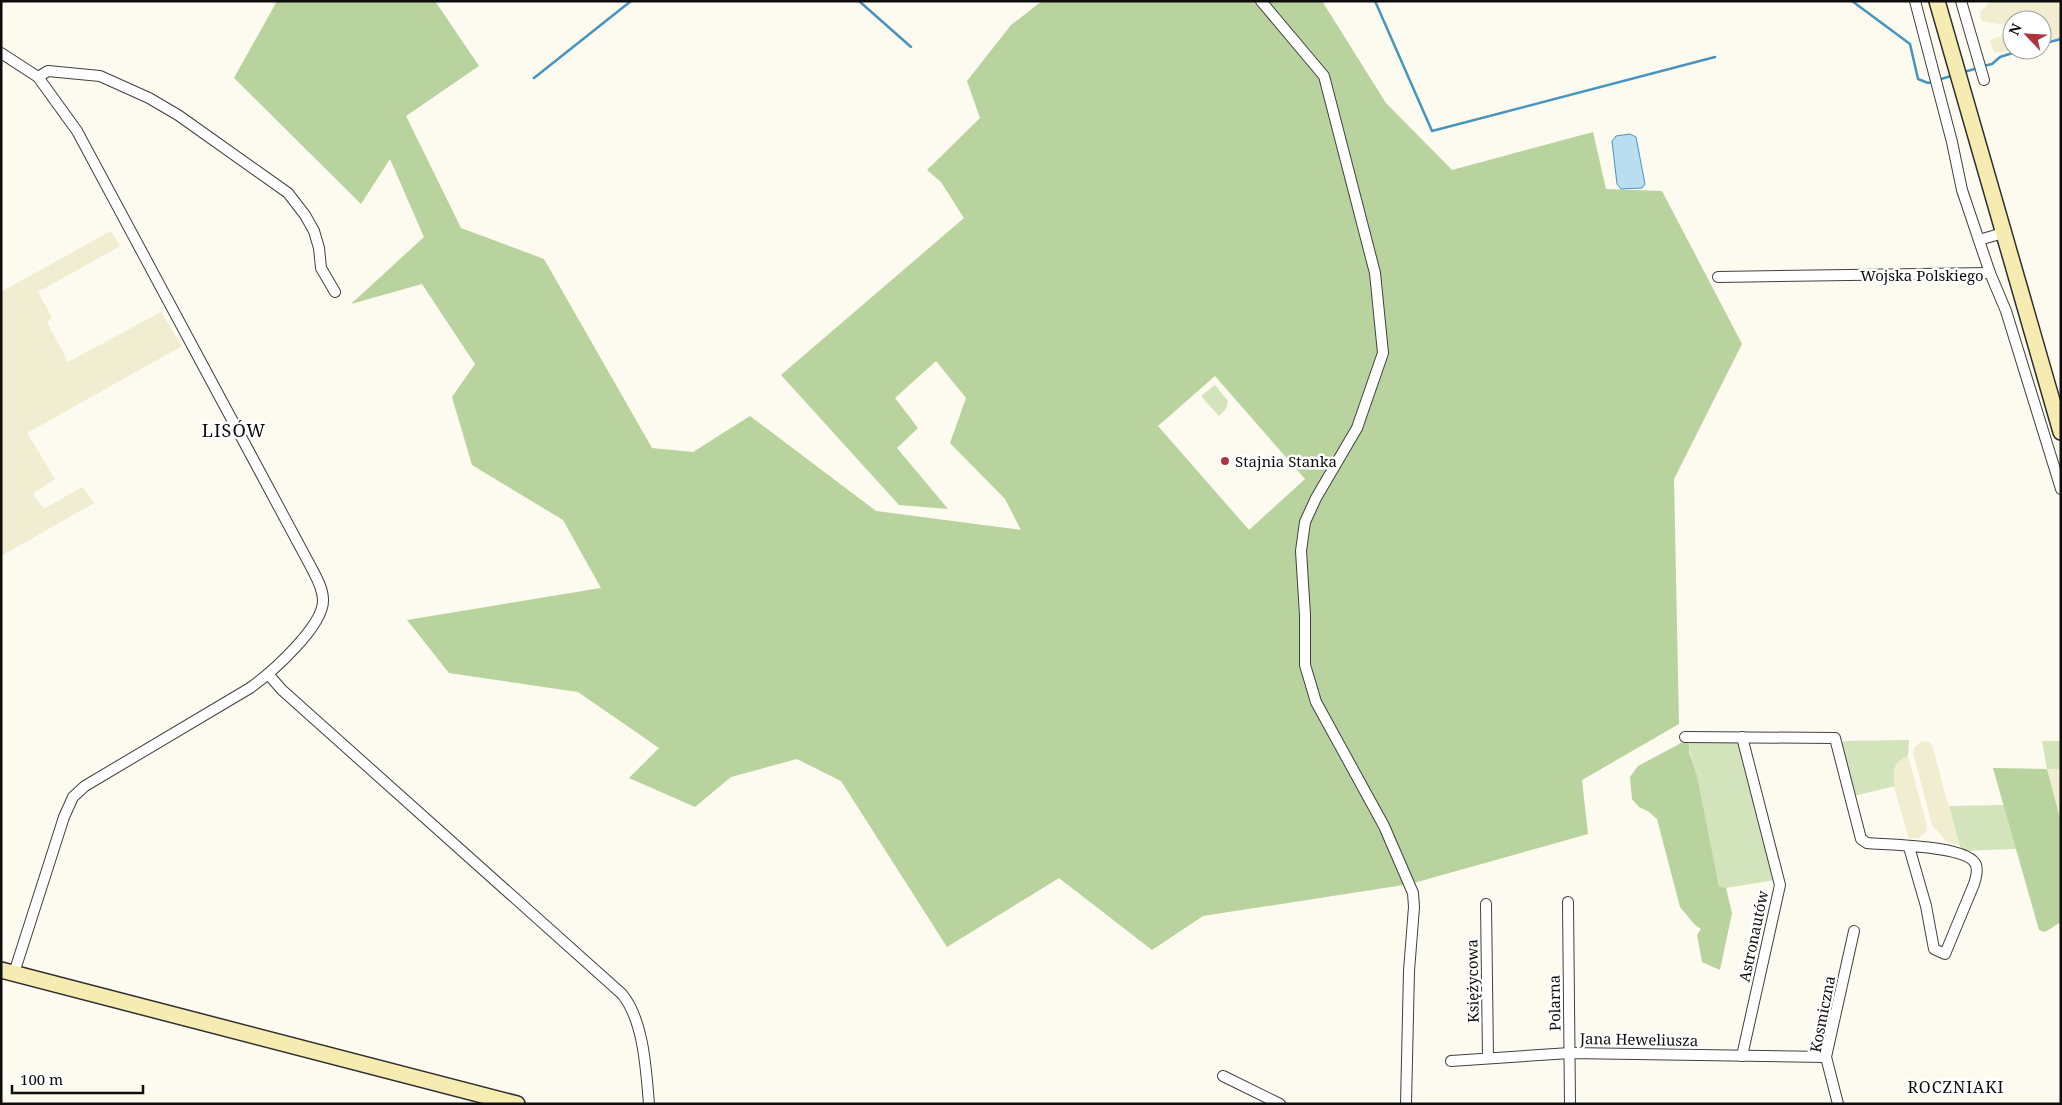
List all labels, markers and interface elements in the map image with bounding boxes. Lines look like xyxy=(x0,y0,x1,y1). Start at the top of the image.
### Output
north arrow xyxy=(2002,10,2052,60)
text: N xyxy=(2004,20,2026,38)
street label: Wojska Polskiego xyxy=(1860,265,1984,285)
district label: LISÓW xyxy=(202,418,266,442)
place label: Stajnia Stanka xyxy=(1235,451,1337,471)
marker: Stajnia Stanka xyxy=(1219,455,1231,467)
street label: Astronautów xyxy=(1734,888,1772,983)
street label: Księżycowa xyxy=(1461,939,1483,1023)
street label: Kosmiczna xyxy=(1805,974,1839,1054)
street label: Polarna xyxy=(1544,975,1564,1031)
street label: Jana Heweliusza xyxy=(1579,1028,1698,1050)
scale bar xyxy=(12,1062,144,1094)
text: 100 m xyxy=(20,1069,63,1089)
district label: ROCZNIAKI xyxy=(1908,1076,2004,1098)

